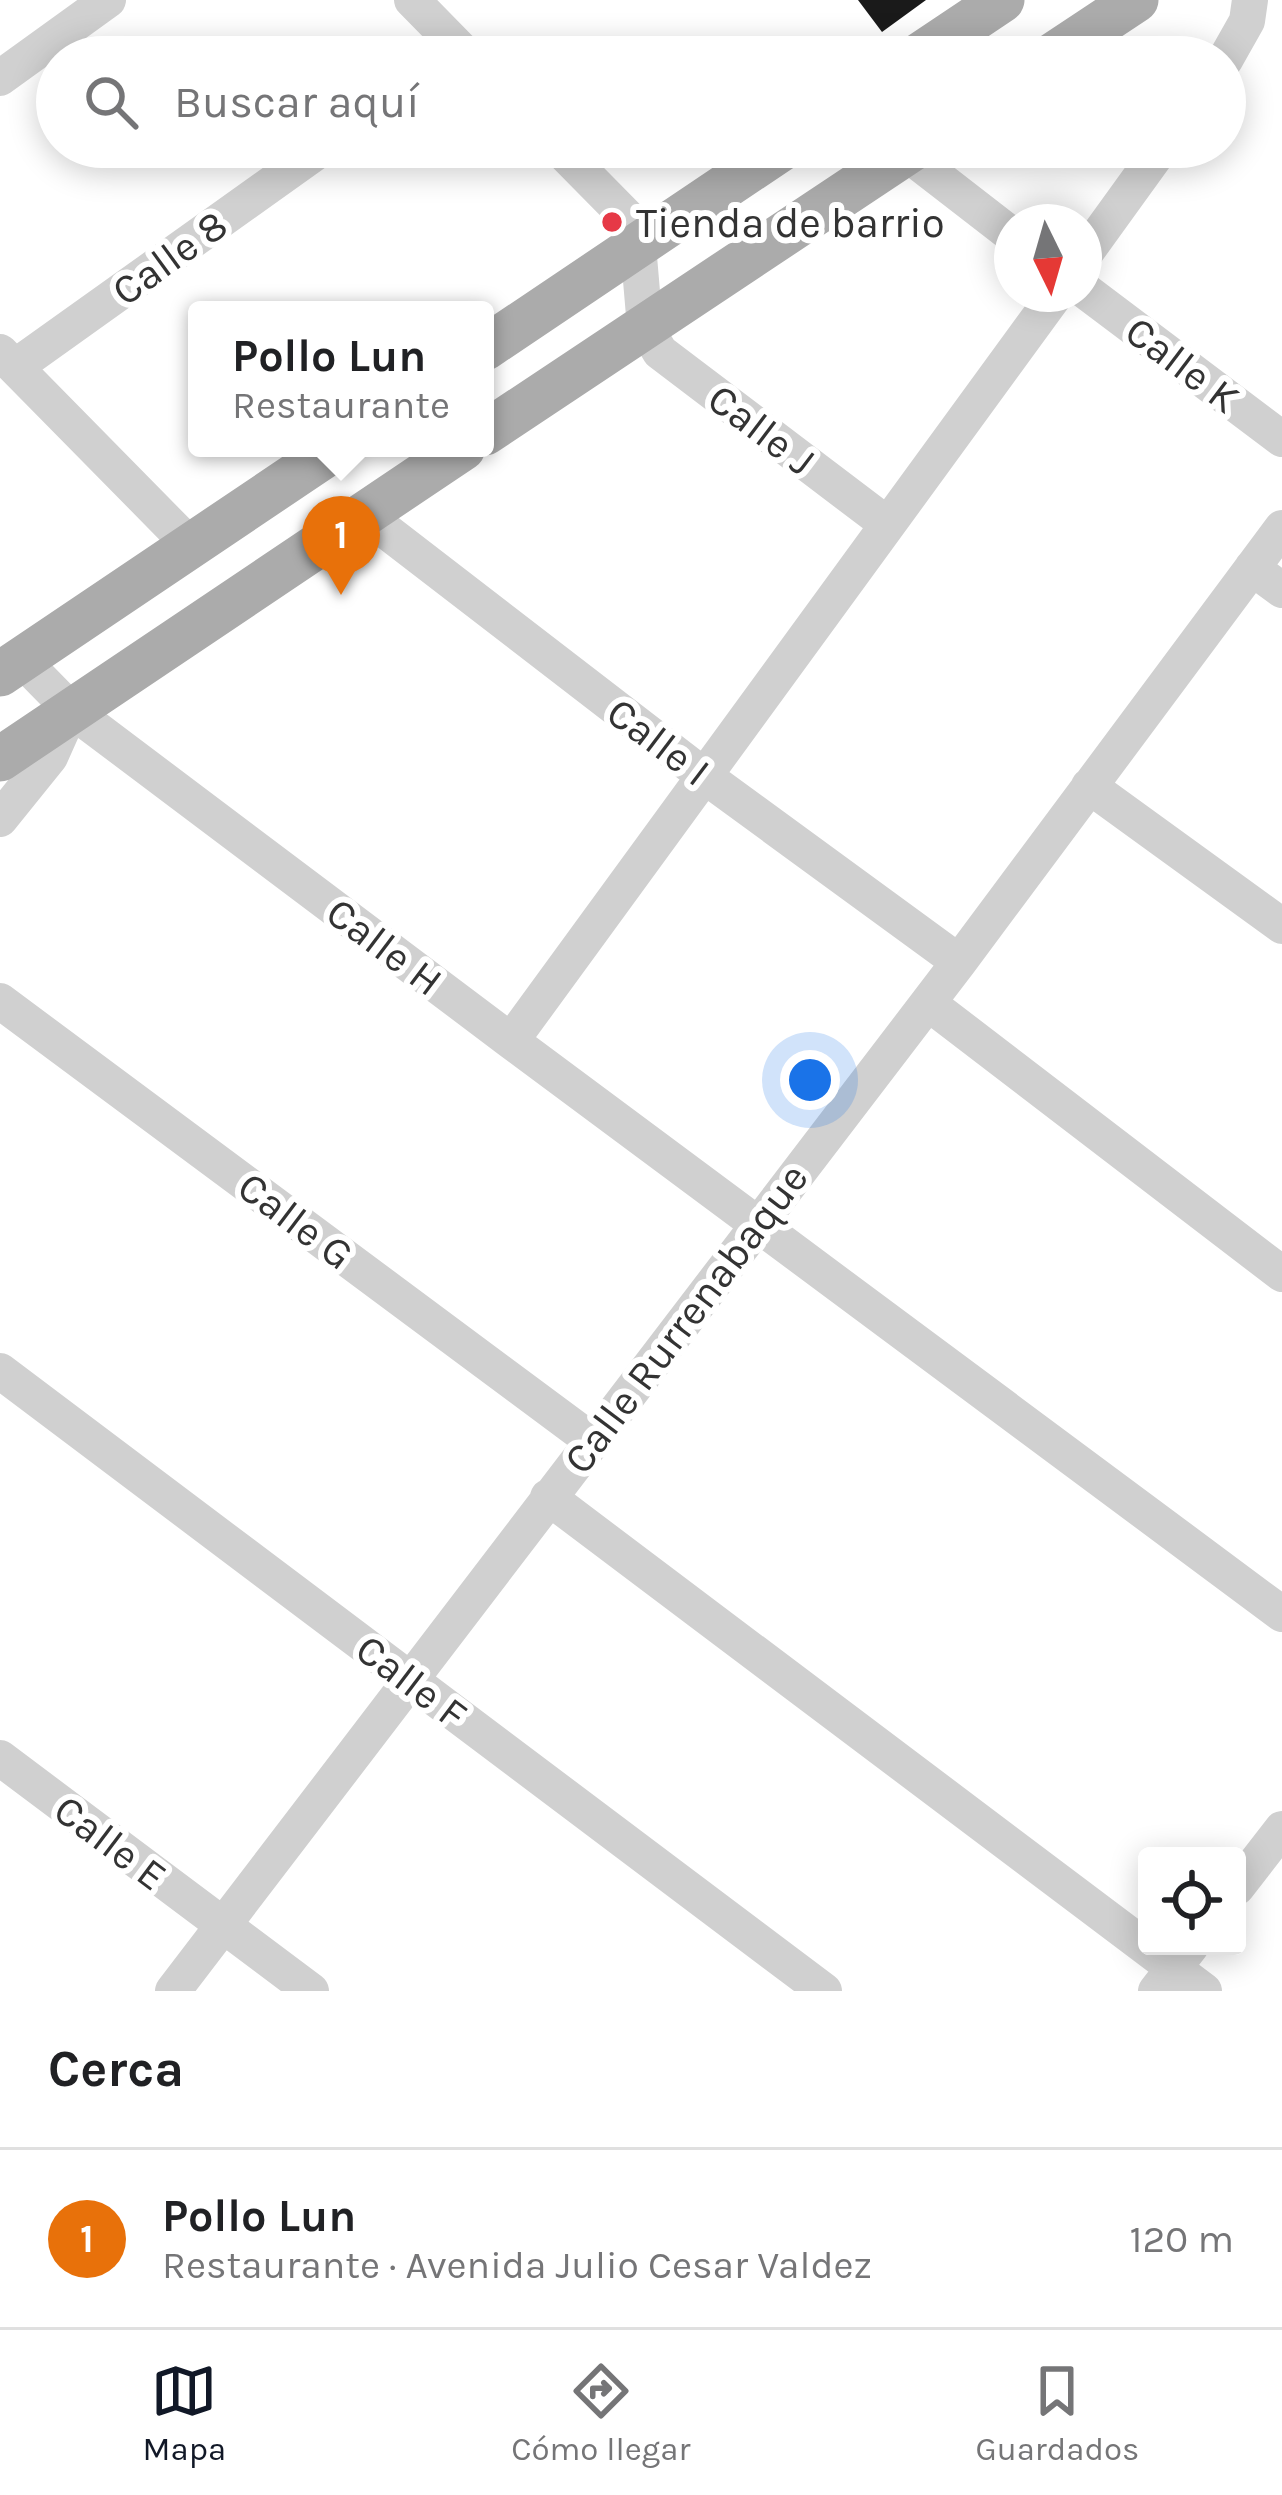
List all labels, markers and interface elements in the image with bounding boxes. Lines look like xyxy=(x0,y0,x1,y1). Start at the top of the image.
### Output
search box xyxy=(36,36,1246,168)
icon: search xyxy=(78,69,144,135)
text: Buscar aquí xyxy=(174,76,420,128)
place label: Tienda de barrio xyxy=(636,198,945,248)
street label: Calle 8 xyxy=(102,199,237,316)
north arrow xyxy=(994,204,1102,312)
marker: Tienda de barrio xyxy=(599,209,625,235)
popup xyxy=(188,301,494,457)
street label: Calle K xyxy=(1116,306,1249,424)
text: Pollo Lun xyxy=(232,330,426,382)
street label: Calle J xyxy=(698,373,825,486)
text: Restaurante xyxy=(232,382,450,428)
pin: 1 xyxy=(302,496,380,595)
street label: Calle I xyxy=(597,687,720,797)
street label: Calle H xyxy=(317,887,452,1006)
your location xyxy=(780,1050,840,1110)
street label: Calle Rurrenabaque xyxy=(553,1154,819,1483)
street label: Calle G xyxy=(228,1161,363,1280)
street label: Calle F xyxy=(346,1624,477,1740)
street label: Calle E xyxy=(44,1784,176,1901)
map controls xyxy=(1138,1847,1246,1955)
button: locate xyxy=(1138,1847,1246,1955)
text: Cerca xyxy=(48,2039,184,2099)
text: Pollo Lun xyxy=(162,2190,356,2242)
text: 1 xyxy=(80,2216,94,2262)
text: 120 m xyxy=(1130,2216,1234,2262)
text: Restaurante · Avenida Julio Cesar Valdez xyxy=(162,2242,872,2288)
tab: Mapa xyxy=(143,2358,226,2468)
tab: Cómo llegar xyxy=(511,2358,690,2468)
tab: Guardados xyxy=(975,2358,1139,2468)

